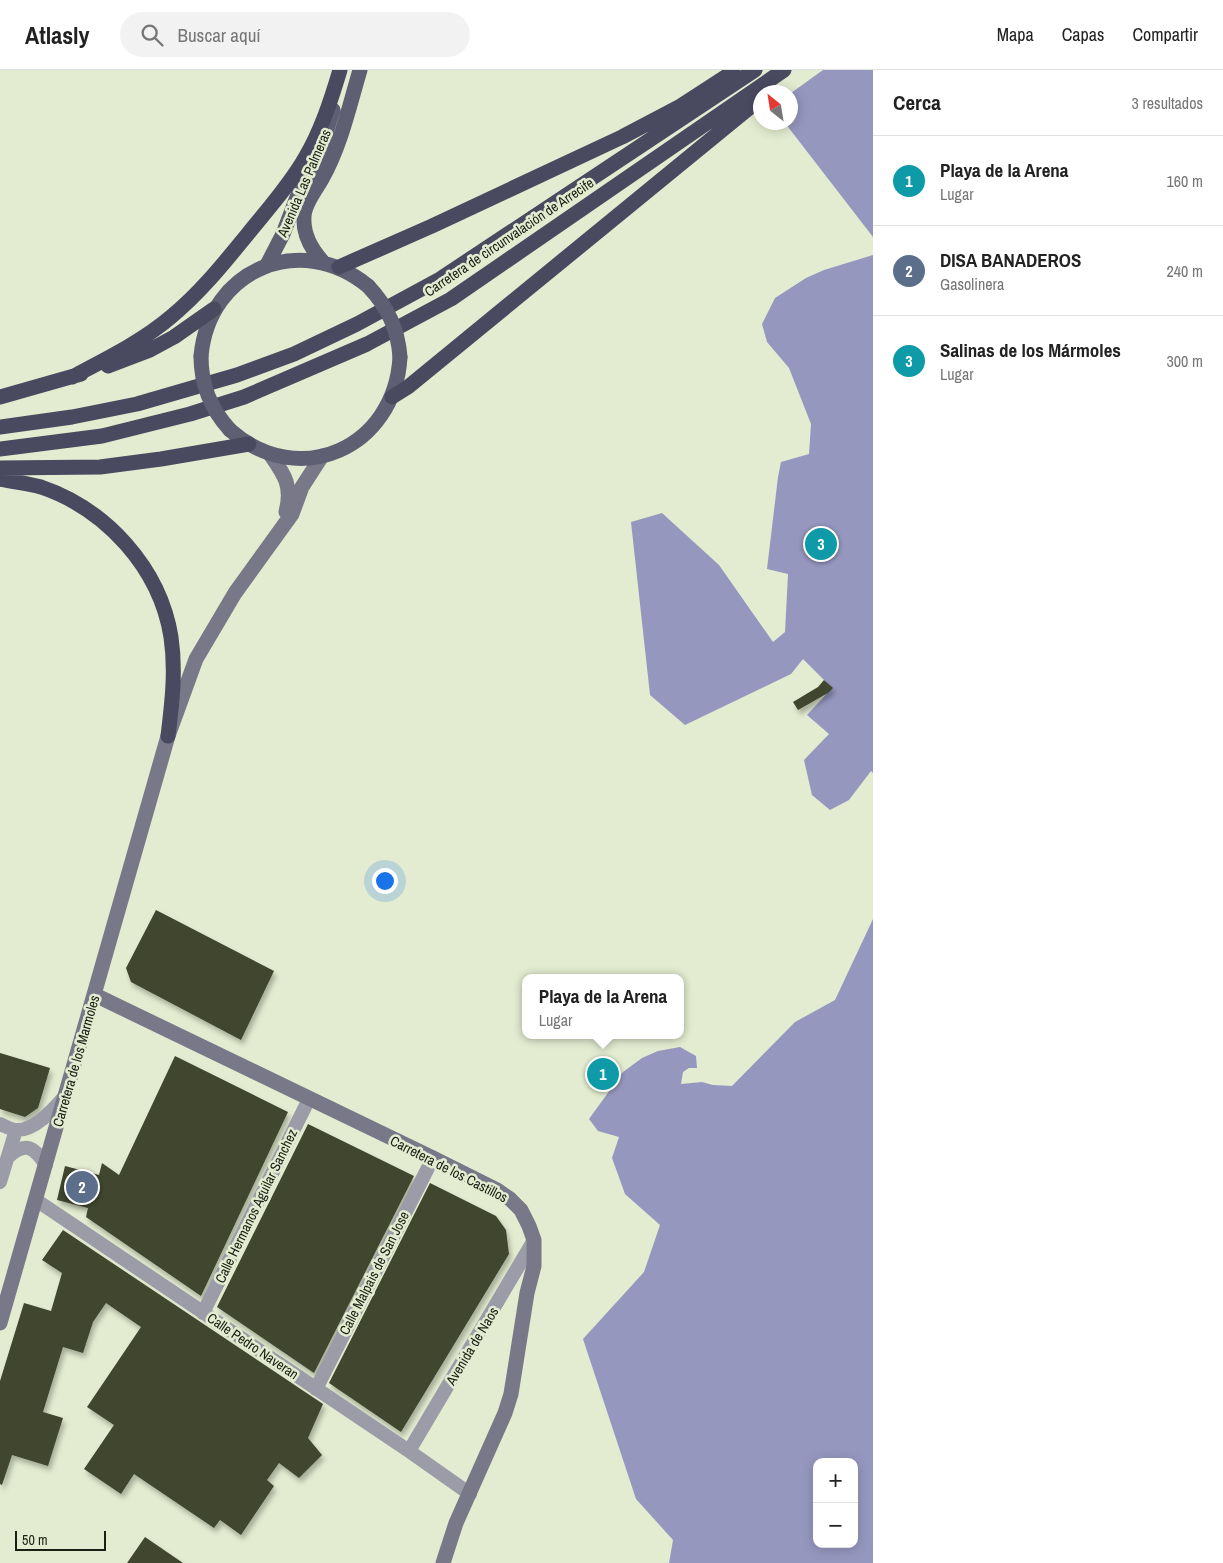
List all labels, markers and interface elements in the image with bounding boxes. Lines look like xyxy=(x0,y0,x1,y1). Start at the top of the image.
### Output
search box xyxy=(120,12,470,57)
text: Atlasly xyxy=(25,19,90,51)
icon: search xyxy=(138,21,166,49)
text: Buscar aquí xyxy=(178,22,261,48)
text: Mapa xyxy=(997,22,1034,47)
text: Capas xyxy=(1062,22,1104,47)
text: Compartir xyxy=(1132,22,1198,47)
north arrow xyxy=(753,85,798,130)
text: Cerca xyxy=(893,88,941,117)
text: 3 resultados xyxy=(1132,92,1203,114)
street label: Avenida Las Palmeras xyxy=(273,126,335,241)
text: Playa de la Arena xyxy=(940,157,1068,183)
text: 1 xyxy=(905,170,913,192)
text: 160 m xyxy=(1167,170,1203,192)
street label: Carretera de circunvalación de Arrecife xyxy=(421,174,597,300)
text: Lugar xyxy=(940,183,974,205)
text: DISA BANADEROS xyxy=(940,247,1081,273)
text: 2 xyxy=(905,260,913,282)
text: 240 m xyxy=(1167,260,1203,282)
text: Gasolinera xyxy=(940,273,1004,295)
text: Salinas de los Mármoles xyxy=(940,337,1121,363)
text: 3 xyxy=(905,350,913,372)
text: 300 m xyxy=(1167,350,1203,372)
text: Lugar xyxy=(940,363,974,385)
pin: 3 xyxy=(805,525,837,563)
your location xyxy=(372,868,398,894)
popup xyxy=(522,974,684,1039)
text: Playa de la Arena xyxy=(539,983,667,1009)
street label: Carretera de los Marmoles xyxy=(49,993,103,1129)
text: Lugar xyxy=(539,1009,572,1031)
pin: 1 xyxy=(587,1055,619,1093)
street label: Calle Hermanos Aguilar Sanchez xyxy=(211,1126,301,1286)
street label: Carretera de los Castillos xyxy=(387,1132,511,1207)
pin: 2 xyxy=(66,1168,98,1206)
street label: Calle Malpais de San Jose xyxy=(335,1208,413,1338)
street label: Avenida de Naos xyxy=(441,1303,502,1389)
street label: Calle Pedro Naveran xyxy=(204,1309,302,1383)
map controls xyxy=(813,1458,858,1548)
button: + xyxy=(813,1458,858,1503)
button: − xyxy=(813,1503,858,1548)
scale bar xyxy=(15,1528,106,1551)
text: 50 m xyxy=(22,1531,48,1549)

